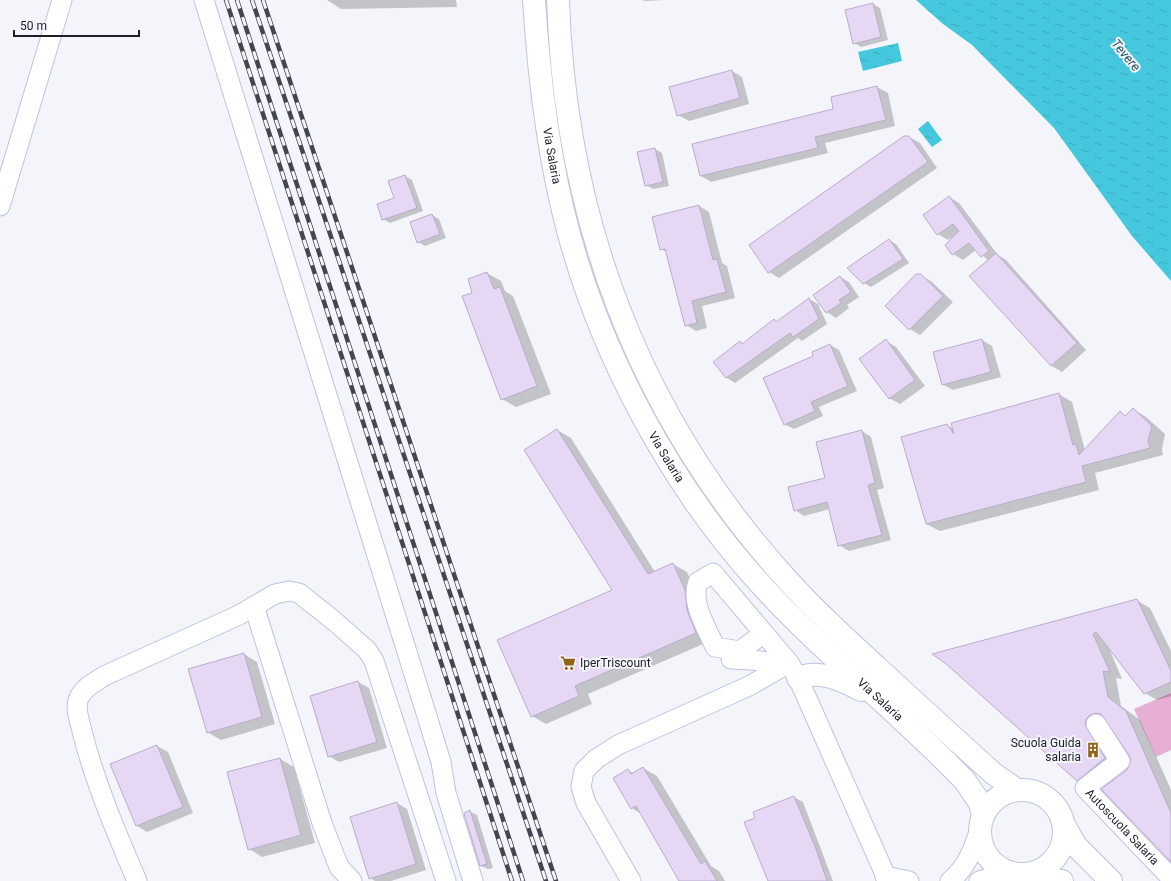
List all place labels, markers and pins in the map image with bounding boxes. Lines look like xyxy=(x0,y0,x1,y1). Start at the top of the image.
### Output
supermarket icon: IperTriscount xyxy=(559,654,577,672)
place label: IperTriscount xyxy=(580,656,651,670)
place label: Scuola Guida salaria xyxy=(1011,736,1081,764)
building icon: Scuola Guida salaria xyxy=(1084,741,1102,759)

